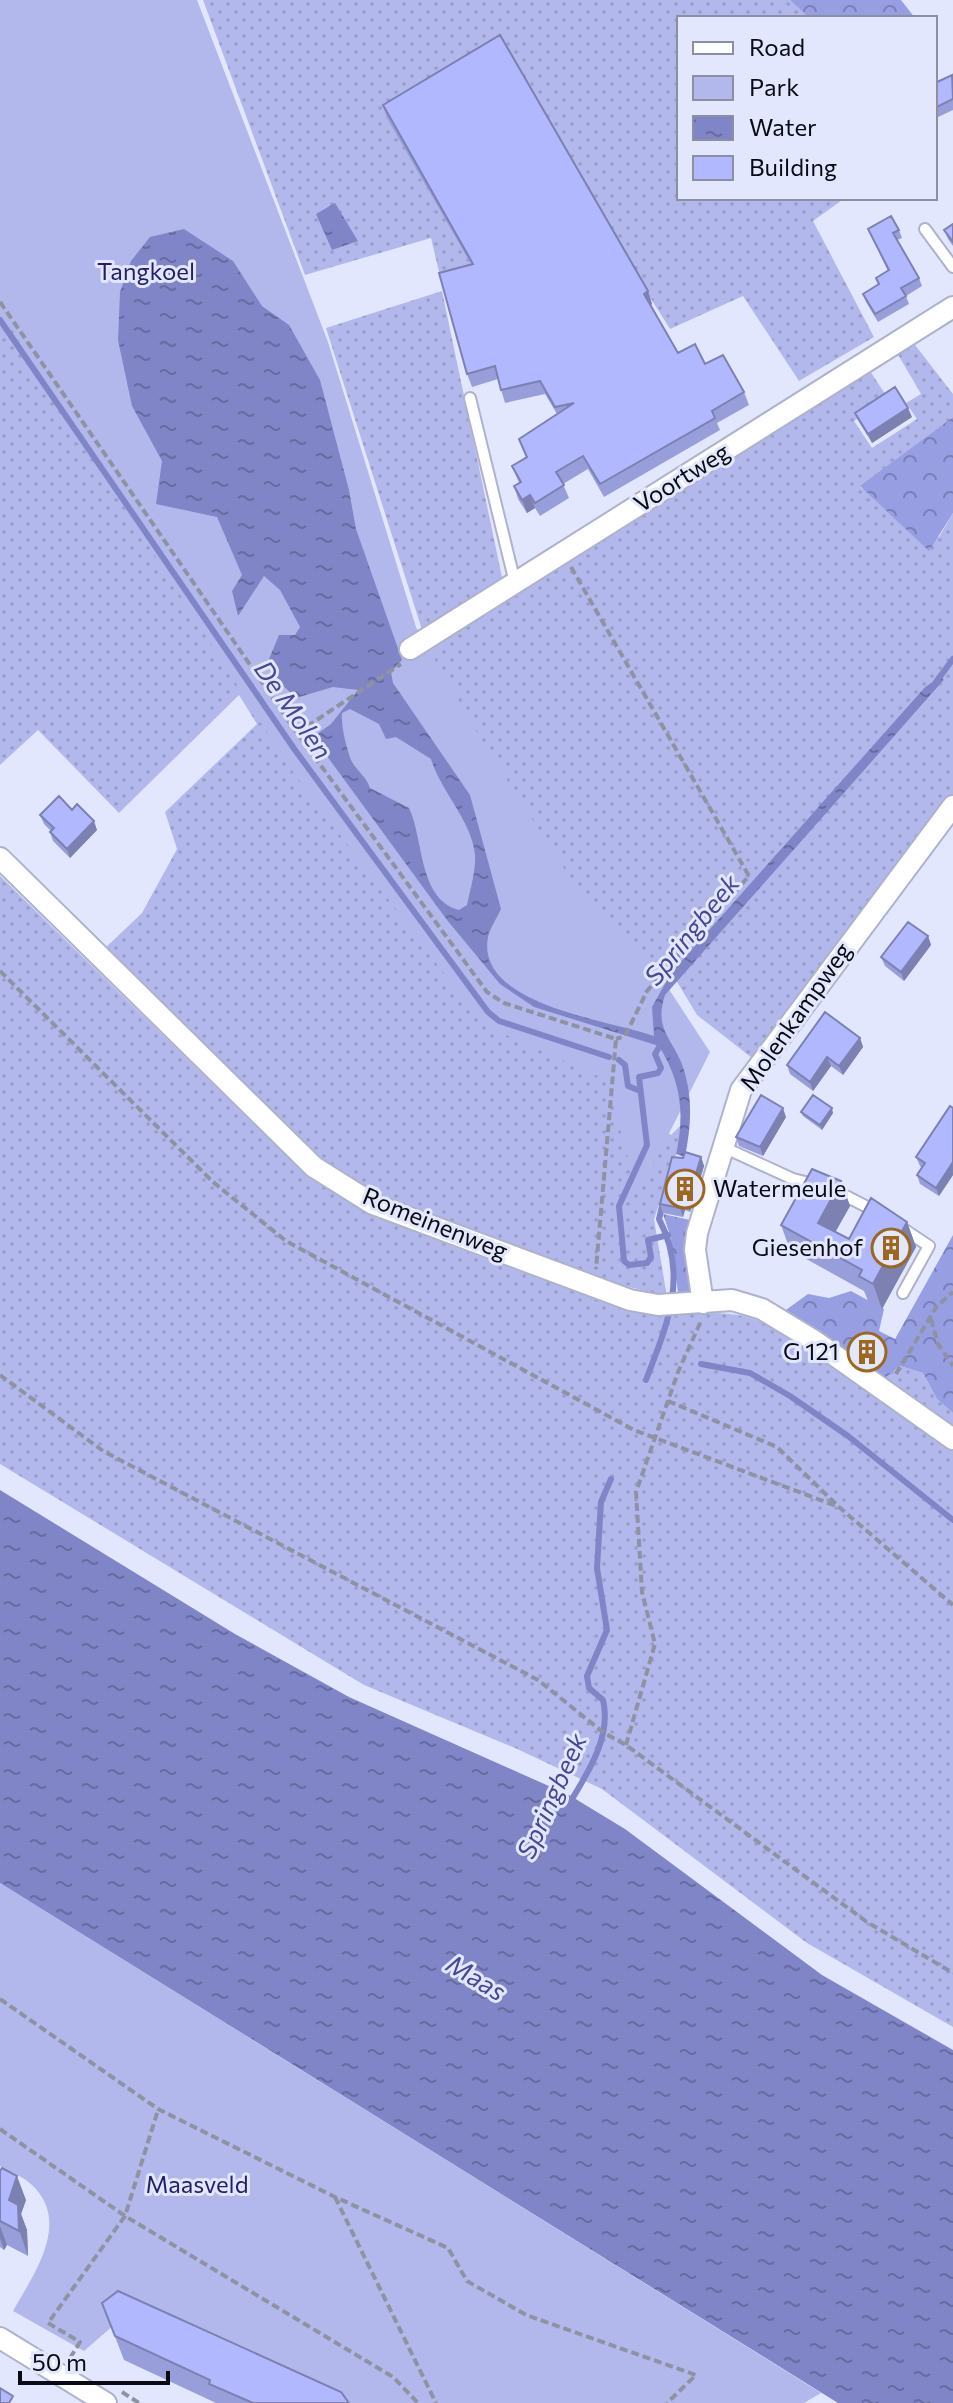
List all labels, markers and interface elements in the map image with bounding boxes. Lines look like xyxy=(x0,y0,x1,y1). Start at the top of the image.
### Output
legend xyxy=(677,16,937,200)
text: Road xyxy=(749,32,805,61)
text: Park xyxy=(749,72,799,101)
text: Water xyxy=(749,112,817,141)
text: Building xyxy=(749,152,837,181)
park label: Tangkoel xyxy=(97,256,195,285)
street label: Voortweg xyxy=(628,436,734,517)
water label: De Molen xyxy=(249,654,339,764)
water label: Springbeek xyxy=(637,867,745,991)
street label: Molenkampweg xyxy=(733,936,857,1096)
building icon: Watermeule xyxy=(664,1168,706,1210)
place label: Watermeule xyxy=(713,1173,846,1202)
street label: Romeinenweg xyxy=(359,1180,512,1265)
building icon: Giesenhof xyxy=(870,1227,912,1269)
place label: Giesenhof xyxy=(752,1232,864,1261)
building icon: G 121 xyxy=(846,1331,888,1373)
place label: G 121 xyxy=(783,1336,839,1365)
water label: Springbeek xyxy=(509,1727,592,1863)
water label: Maas xyxy=(442,1947,512,2006)
park label: Maasveld xyxy=(145,2169,249,2198)
scale bar xyxy=(20,2335,168,2385)
text: 50 m xyxy=(32,2347,87,2376)

